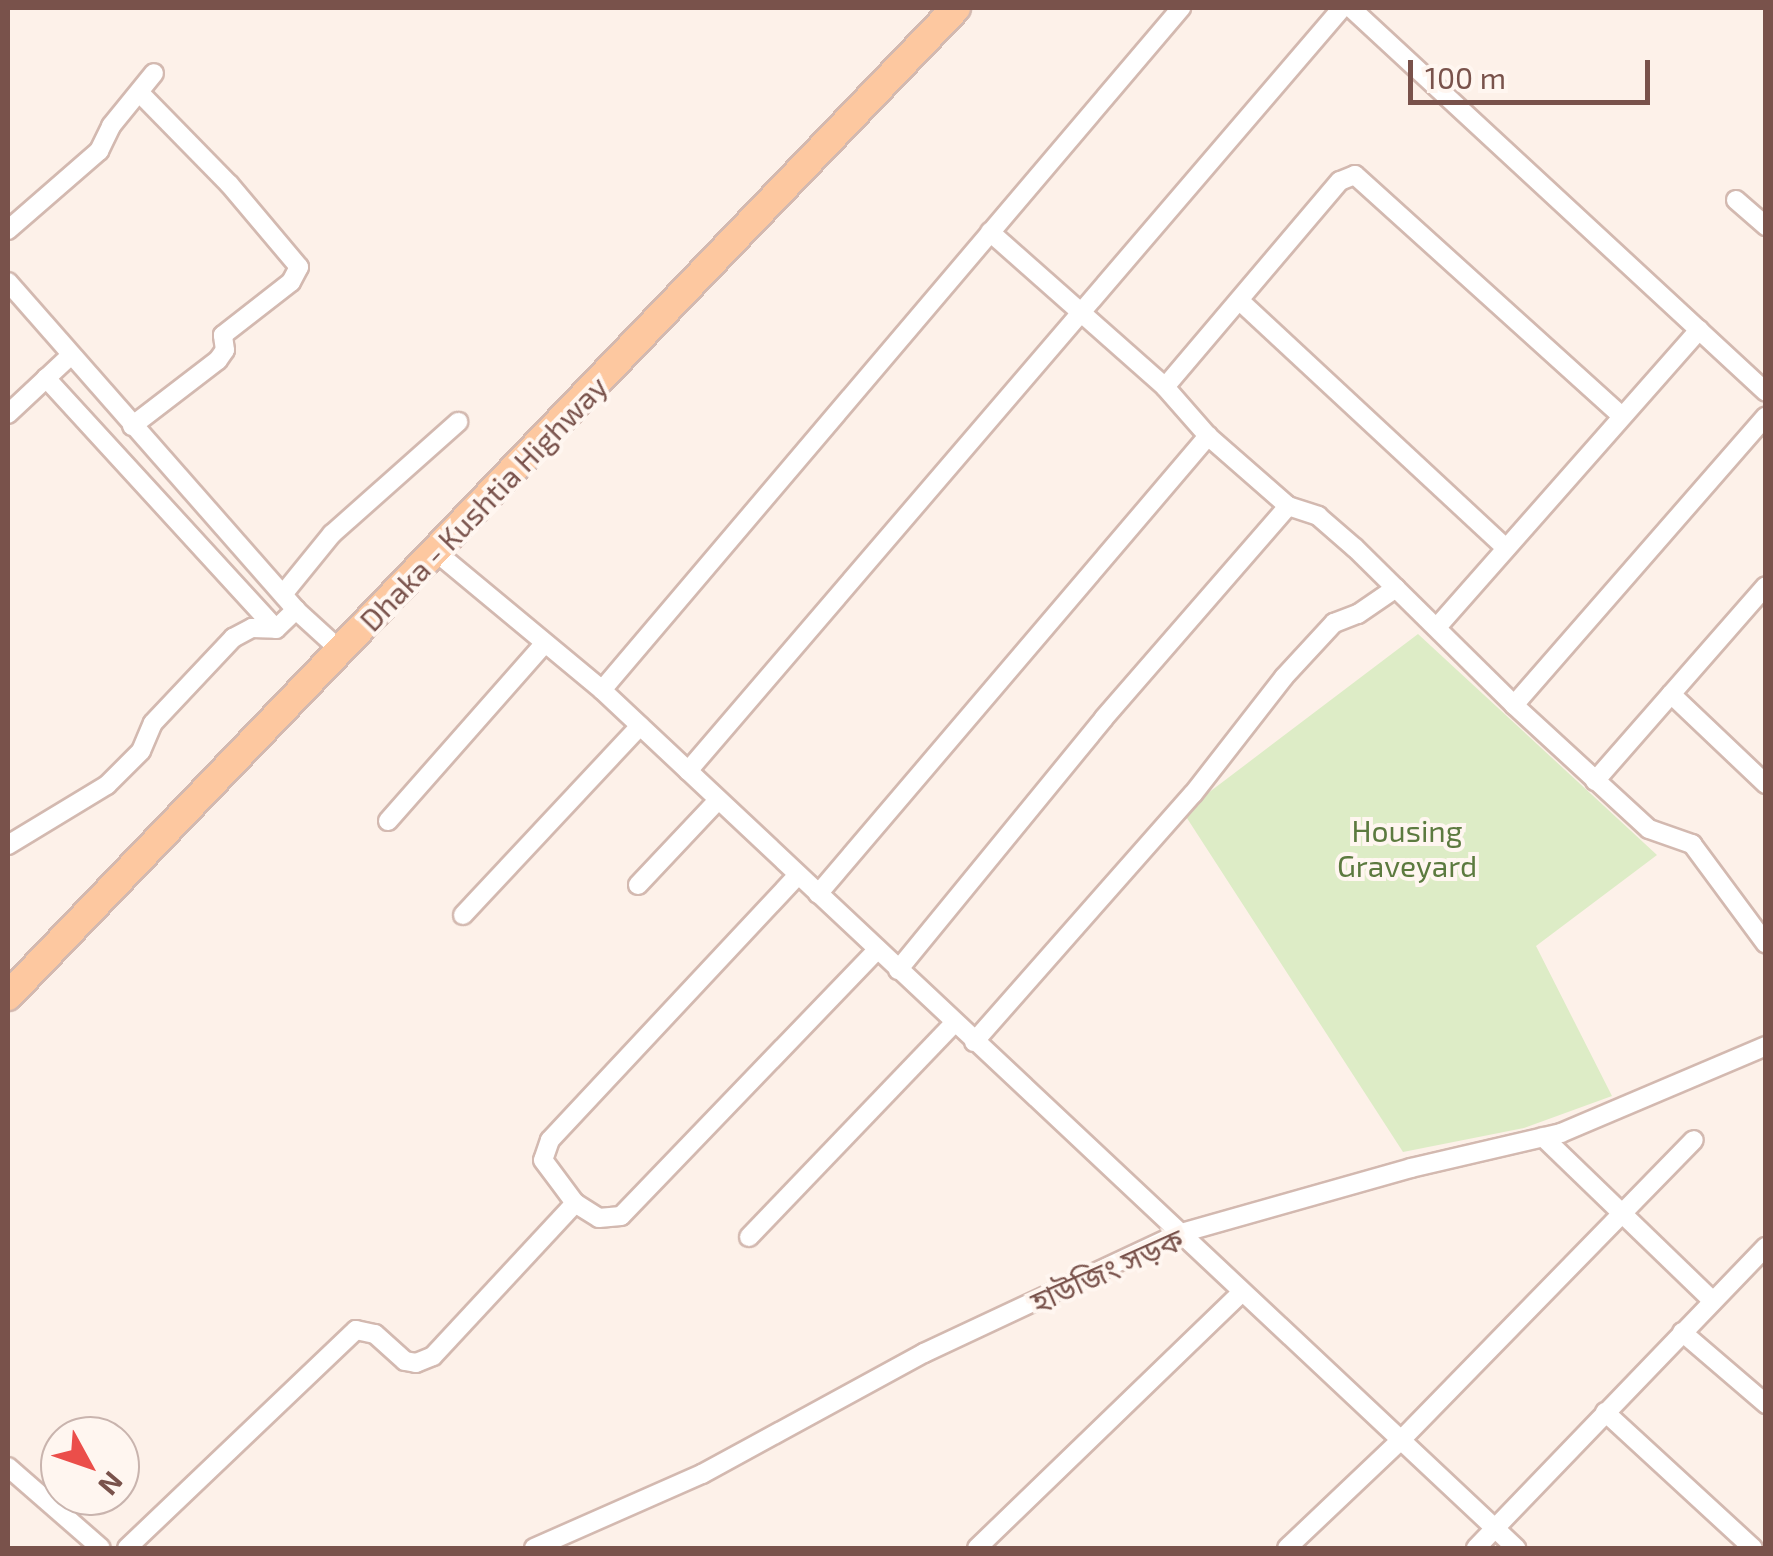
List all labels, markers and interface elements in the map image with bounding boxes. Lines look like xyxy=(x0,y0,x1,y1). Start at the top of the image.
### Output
scale bar xyxy=(1413,40,1656,102)
text: 100 m xyxy=(1425,59,1506,95)
street label: Dhaka - Kushtia Highway xyxy=(352,368,614,638)
park label: Housing Graveyard xyxy=(1337,812,1477,882)
street label: হাউজিং সড়ক xyxy=(1025,1220,1189,1320)
north arrow xyxy=(40,1416,140,1516)
text: N xyxy=(92,1465,131,1503)

